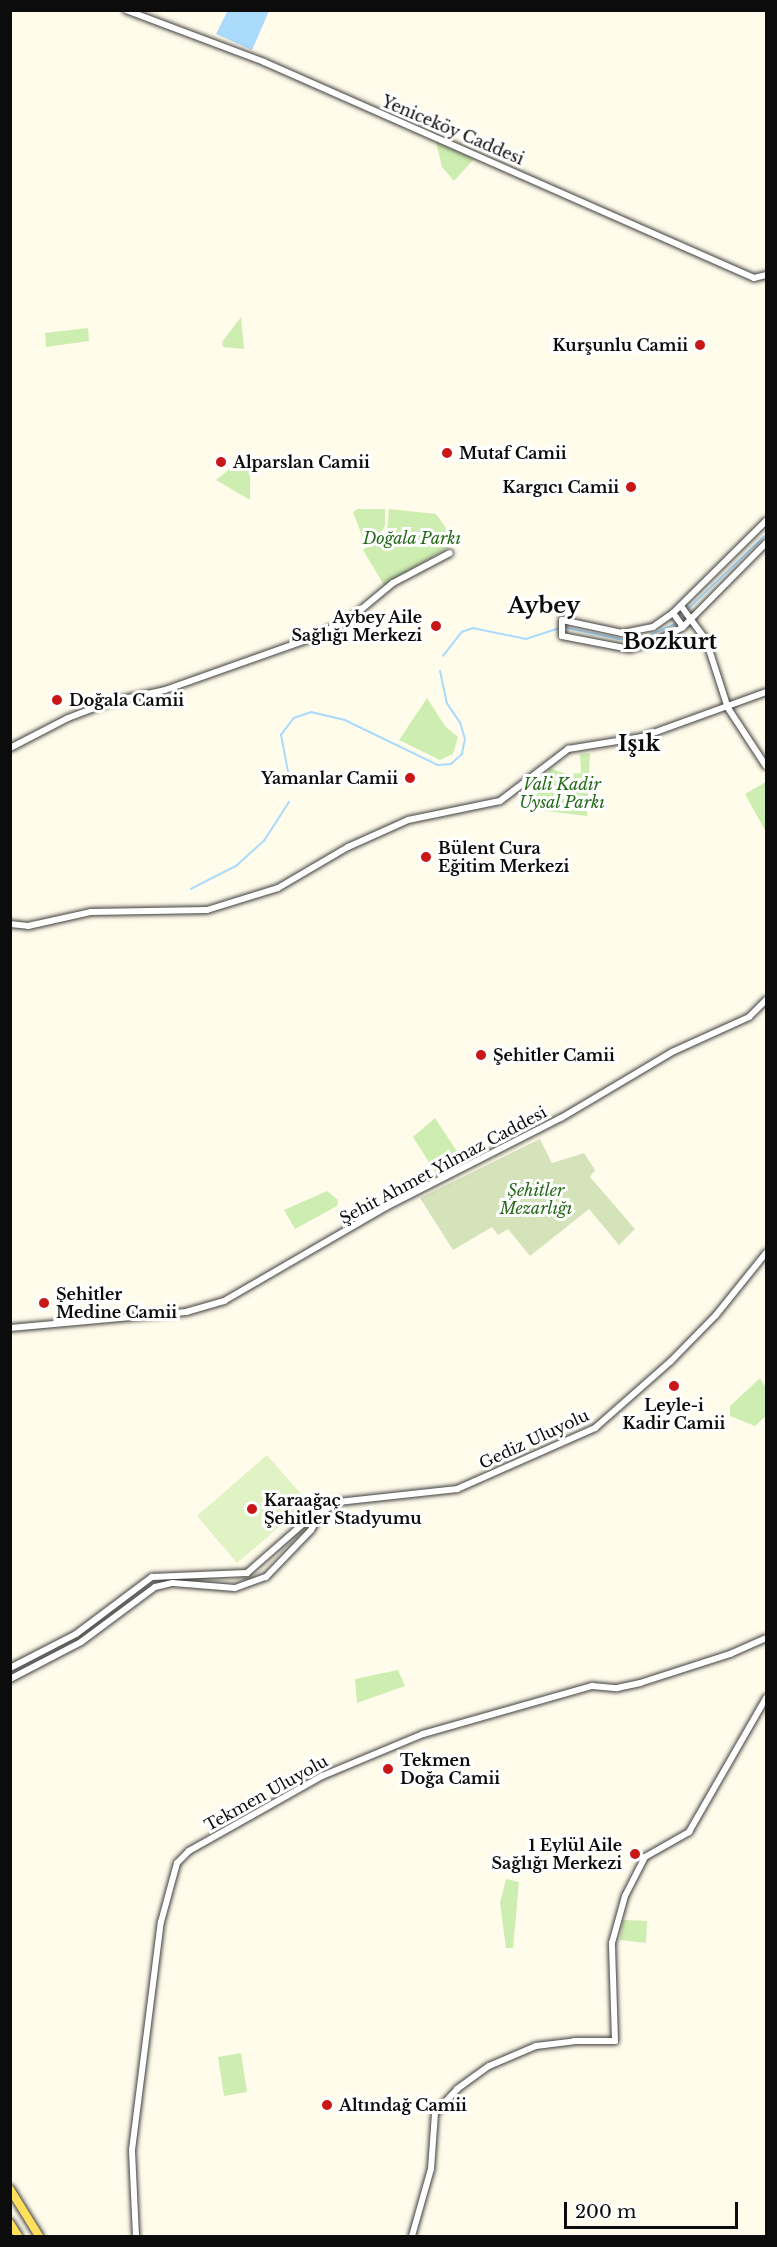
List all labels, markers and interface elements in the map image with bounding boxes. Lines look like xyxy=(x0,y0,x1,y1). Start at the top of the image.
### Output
street label: Yeniceköy Caddesi xyxy=(379,91,527,169)
place label: Kurşunlu Camii xyxy=(552,335,688,355)
marker: Kurşunlu Camii xyxy=(693,338,707,352)
place label: Mutaf Camii xyxy=(459,443,567,463)
marker: Mutaf Camii xyxy=(440,446,454,460)
place label: Alparslan Camii xyxy=(233,452,370,472)
marker: Alparslan Camii xyxy=(214,455,228,469)
place label: Kargıcı Camii xyxy=(503,477,619,497)
marker: Kargıcı Camii xyxy=(624,480,638,494)
park label: Doğala Parkı xyxy=(363,528,461,548)
district label: Aybey xyxy=(508,593,580,619)
place label: Aybey Aile Sağlığı Merkezi xyxy=(291,607,422,645)
marker: Aybey Aile Sağlığı Merkezi xyxy=(427,617,445,635)
district label: Bozkurt xyxy=(623,629,717,655)
place label: Doğala Camii xyxy=(69,690,184,710)
marker: Doğala Camii xyxy=(50,693,64,707)
district label: Işık xyxy=(618,731,660,757)
place label: Yamanlar Camii xyxy=(261,768,398,788)
marker: Yamanlar Camii xyxy=(403,771,417,785)
park label: Vali Kadir Uysal Parkı xyxy=(519,774,605,812)
place label: Bülent Cura Eğitim Merkezi xyxy=(438,838,569,876)
marker: Bülent Cura Eğitim Merkezi xyxy=(419,850,433,864)
place label: Şehitler Camii xyxy=(493,1045,615,1065)
marker: Şehitler Camii xyxy=(474,1048,488,1062)
street label: Şehit Ahmet Yılmaz Caddesi xyxy=(336,1102,550,1228)
park label: Şehitler Mezarlığı xyxy=(500,1180,572,1218)
place label: Şehitler Medine Camii xyxy=(56,1284,177,1322)
marker: Şehitler Medine Camii xyxy=(37,1296,51,1310)
marker: Leyle-i Kadir Camii xyxy=(667,1379,681,1393)
place label: Leyle-i Kadir Camii xyxy=(622,1395,726,1433)
street label: Gediz Uluyolu xyxy=(476,1405,592,1473)
place label: Karaağaç Şehitler Stadyumu xyxy=(264,1490,422,1528)
marker: Karaağaç Şehitler Stadyumu xyxy=(245,1502,259,1516)
place label: Tekmen Doğa Camii xyxy=(400,1750,500,1788)
street label: Tekmen Uluyolu xyxy=(201,1751,331,1835)
marker: Tekmen Doğa Camii xyxy=(381,1762,395,1776)
place label: 1 Eylül Aile Sağlığı Merkezi xyxy=(491,1835,622,1873)
marker: 1 Eylül Aile Sağlığı Merkezi xyxy=(626,1845,644,1863)
place label: Altındağ Camii xyxy=(339,2095,467,2115)
marker: Altındağ Camii xyxy=(320,2098,334,2112)
scale bar xyxy=(567,2190,741,2228)
text: 200 m xyxy=(575,2201,636,2223)

